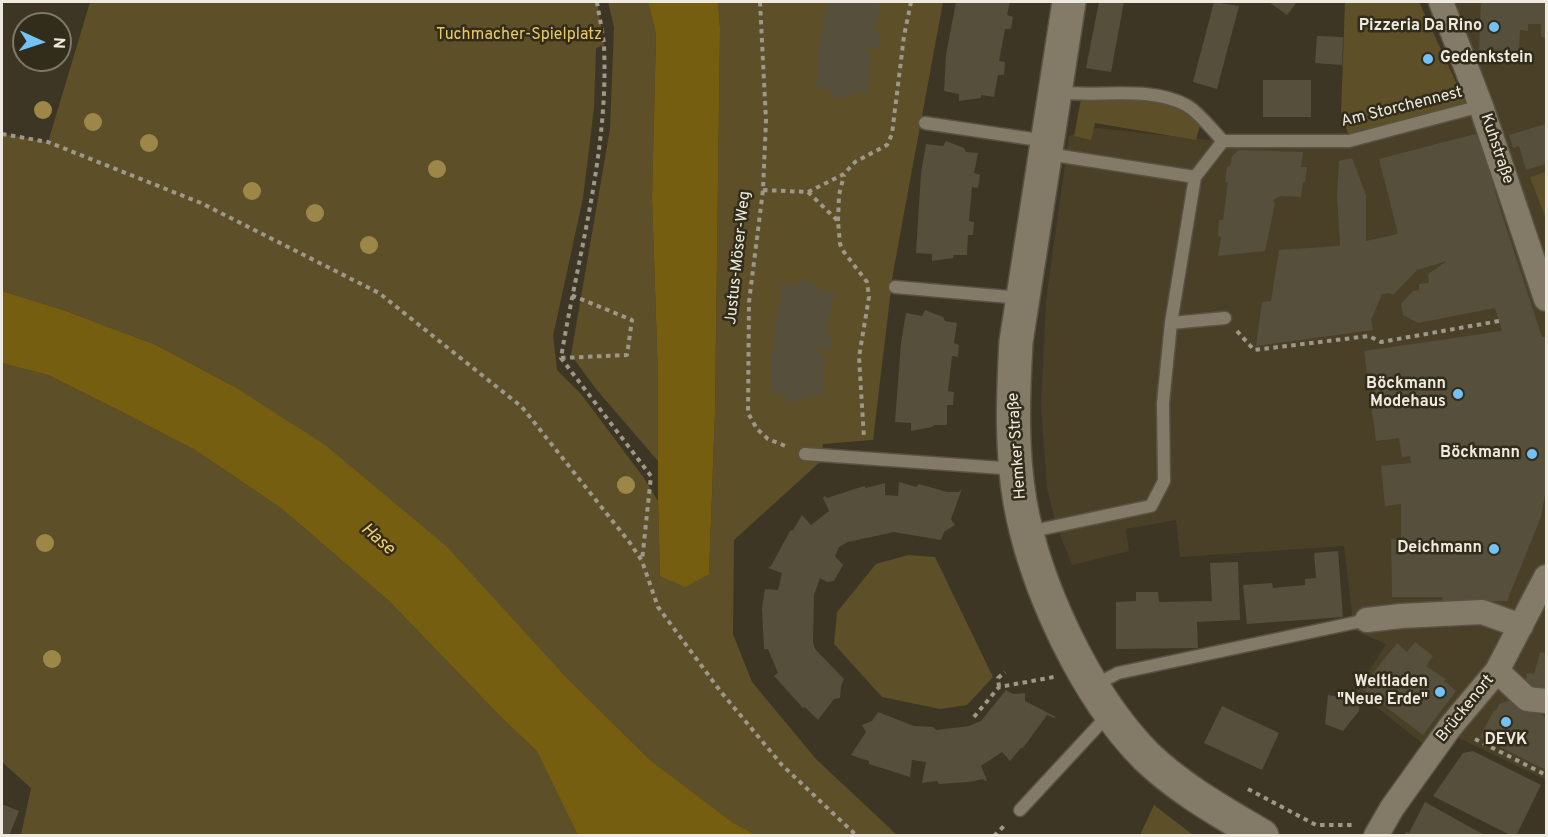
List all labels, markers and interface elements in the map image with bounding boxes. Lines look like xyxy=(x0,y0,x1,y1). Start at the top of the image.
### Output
north arrow xyxy=(12,12,72,72)
place label: Pizzeria Da Rino xyxy=(1359,17,1482,37)
marker: Pizzeria Da Rino xyxy=(1487,20,1501,34)
park label: Tuchmacher-Spielplatz xyxy=(436,26,602,46)
text: N xyxy=(48,37,68,49)
place label: Gedenkstein xyxy=(1440,49,1533,69)
marker: Gedenkstein xyxy=(1421,52,1435,66)
street label: Am Storchennest xyxy=(1339,84,1465,132)
street label: Kuhstraße xyxy=(1475,111,1517,187)
street label: Justus-Möser-Weg xyxy=(722,190,756,326)
place label: Böckmann Modehaus xyxy=(1366,375,1446,413)
marker: Böckmann Modehaus xyxy=(1451,387,1465,401)
street label: Hemker Straße xyxy=(1005,392,1031,500)
place label: Böckmann xyxy=(1440,444,1520,464)
marker: Böckmann xyxy=(1525,447,1539,461)
water label: Hase xyxy=(356,519,398,561)
place label: Deichmann xyxy=(1397,539,1482,559)
marker: Deichmann xyxy=(1487,542,1501,556)
street label: Brückenort xyxy=(1433,671,1499,747)
place label: Weltladen "Neue Erde" xyxy=(1337,673,1428,711)
marker: Weltladen "Neue Erde" xyxy=(1433,685,1447,699)
marker: DEVK xyxy=(1499,715,1513,729)
place label: DEVK xyxy=(1485,731,1527,751)

